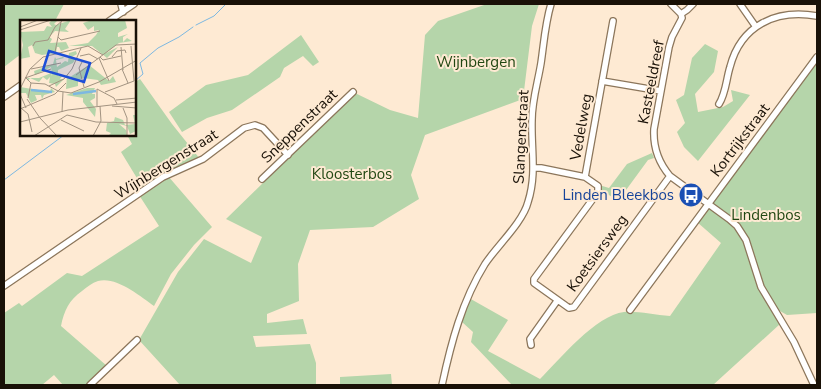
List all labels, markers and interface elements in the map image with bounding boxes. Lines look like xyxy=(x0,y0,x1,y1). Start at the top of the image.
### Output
inset map xyxy=(20,20,136,136)
street label: Kasteeldreef xyxy=(633,37,669,126)
park label: Wijnbergen xyxy=(436,52,516,72)
street label: Sneppenstraat xyxy=(257,84,342,167)
street label: Slangenstraat xyxy=(509,89,533,185)
street label: Vedelweg xyxy=(565,92,597,163)
street label: Kortrijkstraat xyxy=(706,99,775,181)
street label: Wijnbergenstraat xyxy=(111,124,222,204)
park label: Kloosterbos xyxy=(312,164,392,184)
bus stop icon: Linden Bleekbos xyxy=(678,182,704,208)
place label: Linden Bleekbos xyxy=(562,185,674,205)
park label: Lindenbos xyxy=(731,205,801,225)
street label: Koetsiersweg xyxy=(562,210,632,296)

